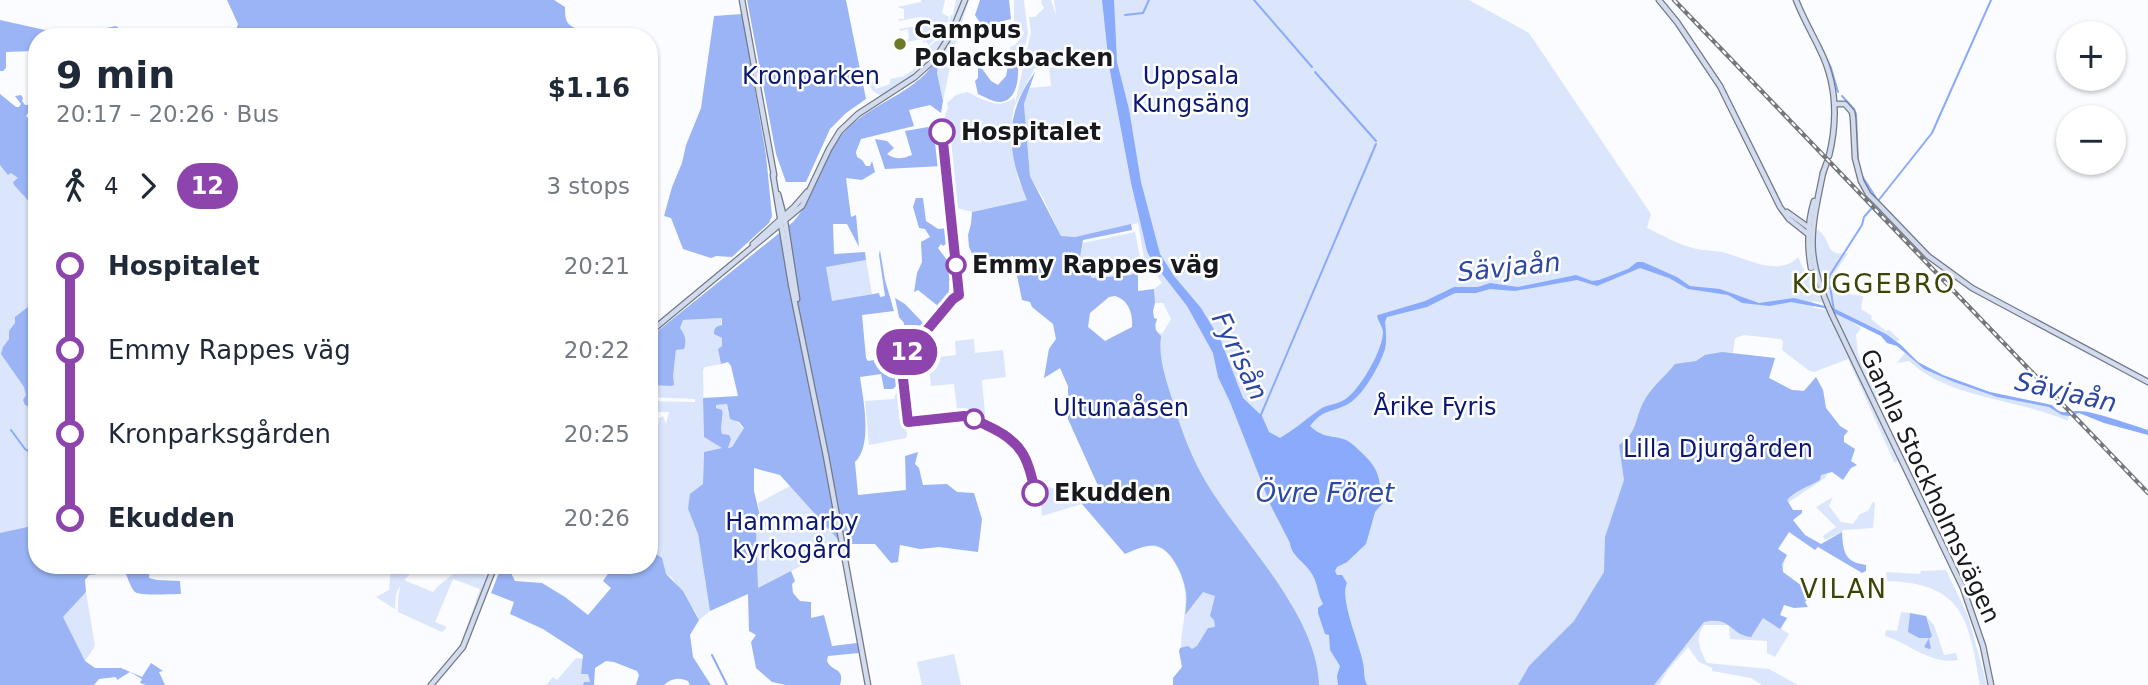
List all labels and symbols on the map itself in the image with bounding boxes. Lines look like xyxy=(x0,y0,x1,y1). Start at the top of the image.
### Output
place label: Campus Polacksbacken xyxy=(914,16,1113,72)
marker: Campus Polacksbacken xyxy=(892,36,908,52)
park label: Kronparken xyxy=(742,62,880,90)
park label: Uppsala Kungsäng xyxy=(1132,62,1250,118)
place label: Hospitalet xyxy=(961,118,1101,146)
marker: Hospitalet xyxy=(929,119,955,145)
water label: Sävjaån xyxy=(1456,247,1562,287)
place label: Emmy Rappes väg xyxy=(972,251,1219,279)
marker: Emmy Rappes väg xyxy=(946,255,966,275)
district label: KUGGEBRO xyxy=(1792,269,1956,299)
water label: Fyrisån xyxy=(1206,307,1274,405)
line badge: 12 xyxy=(876,329,939,375)
street label: Gamla Stockholmsvägen xyxy=(1854,345,2006,627)
water label: Sävjaån xyxy=(2012,366,2120,418)
park label: Årike Fyris xyxy=(1373,392,1497,421)
park label: Ultunaåsen xyxy=(1053,393,1189,422)
unlabelled marker xyxy=(964,409,984,429)
park label: Lilla Djurgården xyxy=(1623,434,1813,463)
water label: Övre Föret xyxy=(1256,477,1395,508)
place label: Ekudden xyxy=(1054,479,1171,507)
marker: Ekudden xyxy=(1022,480,1048,506)
park label: Hammarby kyrkogård xyxy=(725,508,859,564)
district label: VILAN xyxy=(1800,574,1888,604)

